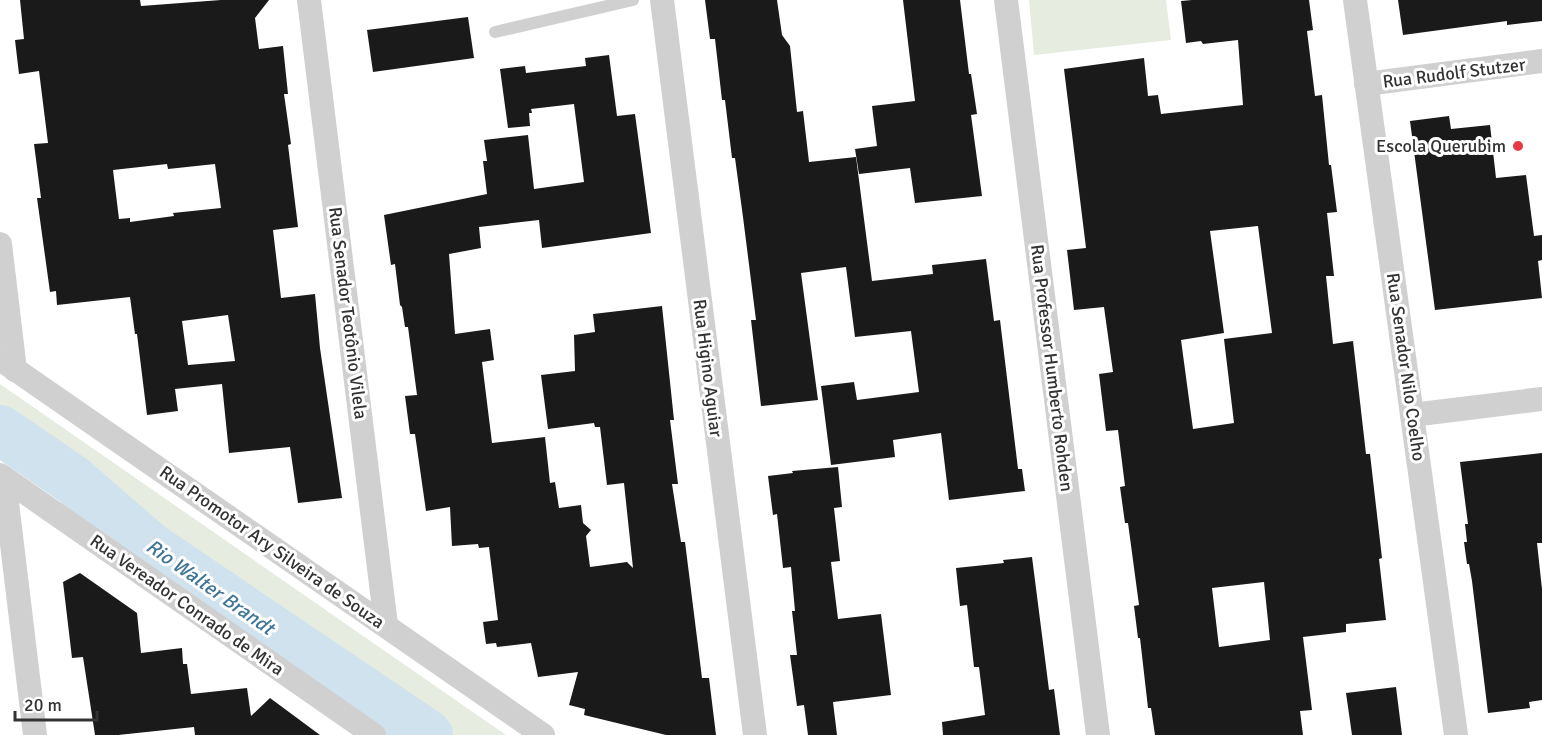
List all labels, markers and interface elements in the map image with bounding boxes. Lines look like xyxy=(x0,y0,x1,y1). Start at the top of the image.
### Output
street label: Rua Rudolf Stutzer xyxy=(1381,53,1527,93)
place label: Escola Querubim xyxy=(1376,135,1506,157)
marker: Escola Querubim xyxy=(1511,139,1525,153)
street label: Rua Senador Teotônio Vilela xyxy=(324,206,372,420)
street label: Rua Professor Humberto Rohden xyxy=(1026,243,1078,493)
street label: Rua Senador Nilo Coelho xyxy=(1382,271,1430,463)
street label: Rua Higino Aguiar xyxy=(689,298,727,439)
street label: Rua Promotor Ary Silveira de Souza xyxy=(155,461,389,633)
street label: Rua Vereador Conrado de Mira xyxy=(86,530,288,680)
water label: Rio Walter Brandt xyxy=(141,534,280,642)
scale bar xyxy=(15,684,98,722)
text: 20 m xyxy=(24,694,62,716)

